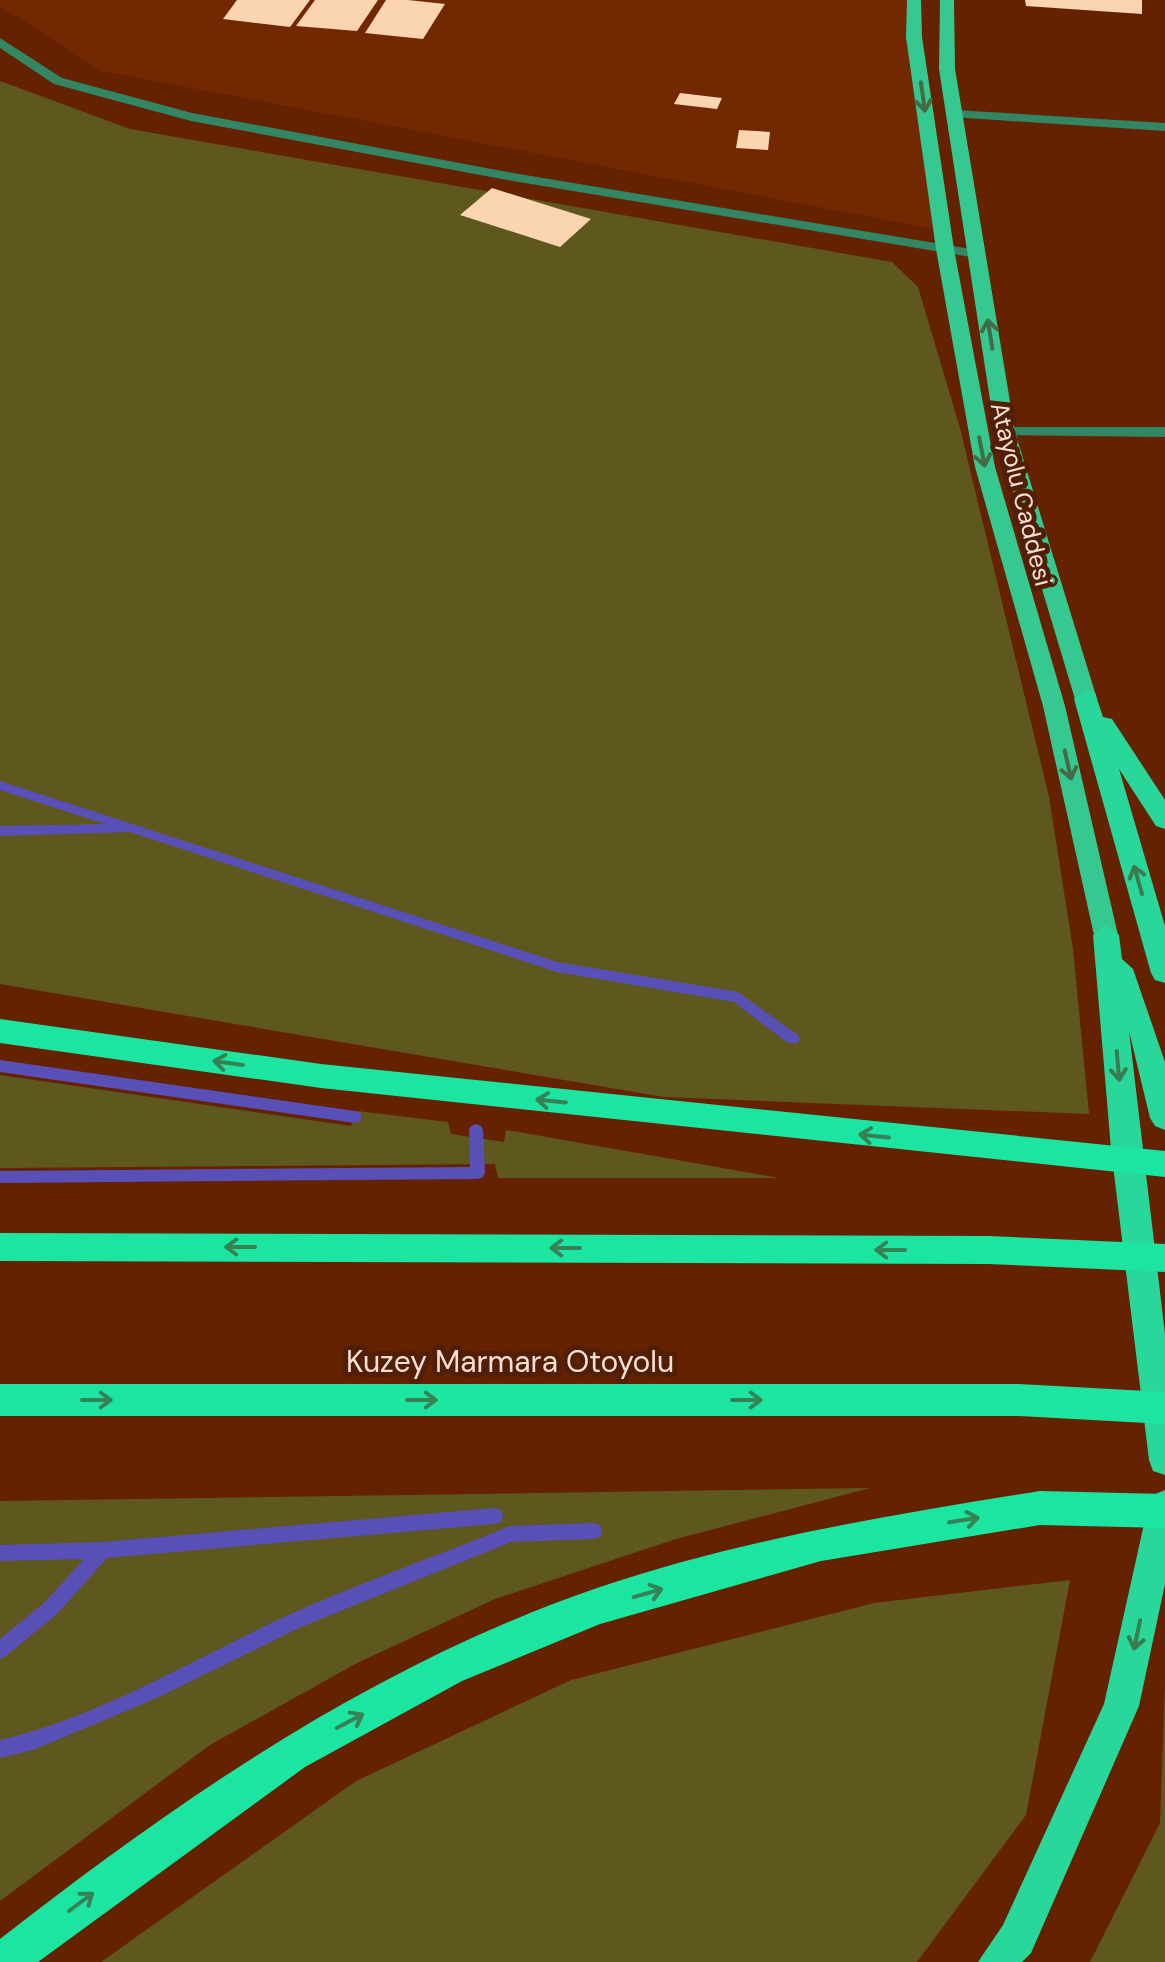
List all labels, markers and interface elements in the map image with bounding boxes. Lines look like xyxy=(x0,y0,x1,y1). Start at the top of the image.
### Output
one-way arrow xyxy=(914,80,932,113)
one-way arrow xyxy=(980,319,998,351)
street label: Atayolu Caddesi xyxy=(983,399,1060,589)
one-way arrow xyxy=(973,435,992,468)
one-way arrow xyxy=(1060,748,1078,780)
one-way arrow xyxy=(1128,864,1146,896)
one-way arrow xyxy=(1109,1050,1128,1082)
one-way arrow xyxy=(213,1053,245,1071)
one-way arrow xyxy=(535,1091,568,1110)
one-way arrow xyxy=(859,1126,891,1145)
one-way arrow xyxy=(225,1238,258,1256)
one-way arrow xyxy=(550,1238,582,1258)
one-way arrow xyxy=(875,1240,908,1260)
street label: Kuzey Marmara Otoyolu xyxy=(346,1342,674,1381)
one-way arrow xyxy=(80,1390,113,1410)
one-way arrow xyxy=(406,1390,438,1410)
one-way arrow xyxy=(730,1390,763,1410)
one-way arrow xyxy=(947,1511,980,1529)
one-way arrow xyxy=(631,1582,663,1601)
one-way arrow xyxy=(1126,1618,1145,1650)
one-way arrow xyxy=(335,1711,365,1730)
one-way arrow xyxy=(67,1892,94,1913)

